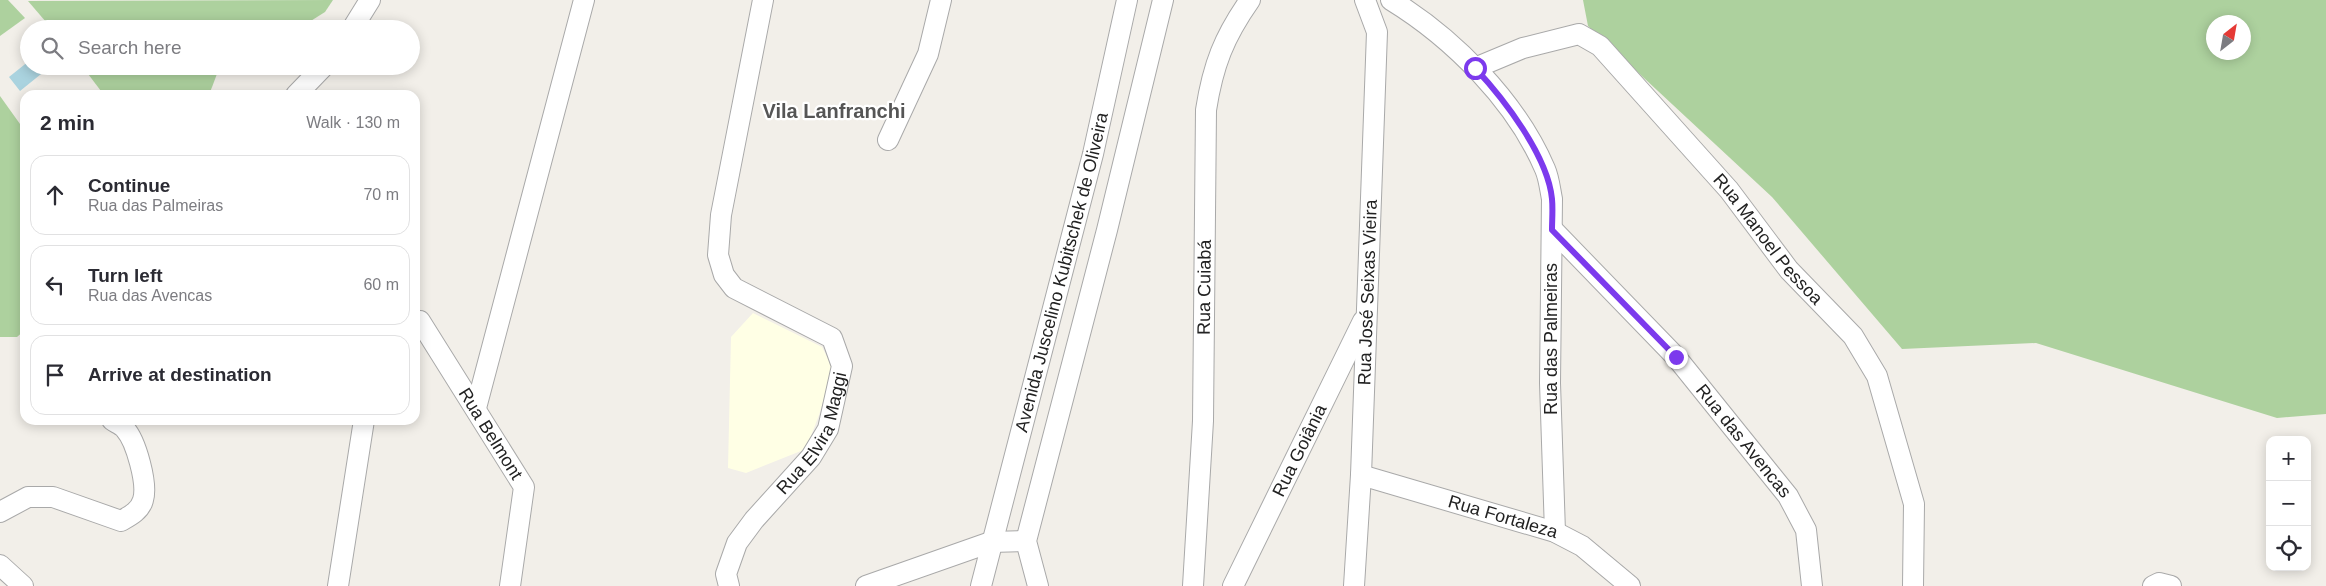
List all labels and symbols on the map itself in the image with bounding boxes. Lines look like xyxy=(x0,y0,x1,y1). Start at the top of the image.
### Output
north arrow xyxy=(2206,15,2251,60)
route start xyxy=(1464,57,1487,80)
district label: Vila Lanfranchi xyxy=(762,100,906,122)
street label: Avenida Juscelino Kubitschek de Oliveira xyxy=(1011,110,1112,434)
street label: Rua Manoel Pessoa xyxy=(1709,170,1827,309)
street label: Rua José Seixas Vieira xyxy=(1354,198,1381,386)
street label: Rua Cuiabá xyxy=(1194,239,1215,335)
street label: Rua das Palmeiras xyxy=(1541,263,1561,415)
route end xyxy=(1665,346,1688,369)
street label: Rua Elvira Maggi xyxy=(772,370,850,498)
street label: Rua das Avencas xyxy=(1692,380,1795,502)
street label: Rua Belmont xyxy=(454,384,527,483)
street label: Rua Goiânia xyxy=(1268,400,1331,500)
street label: Rua Fortaleza xyxy=(1446,491,1561,543)

